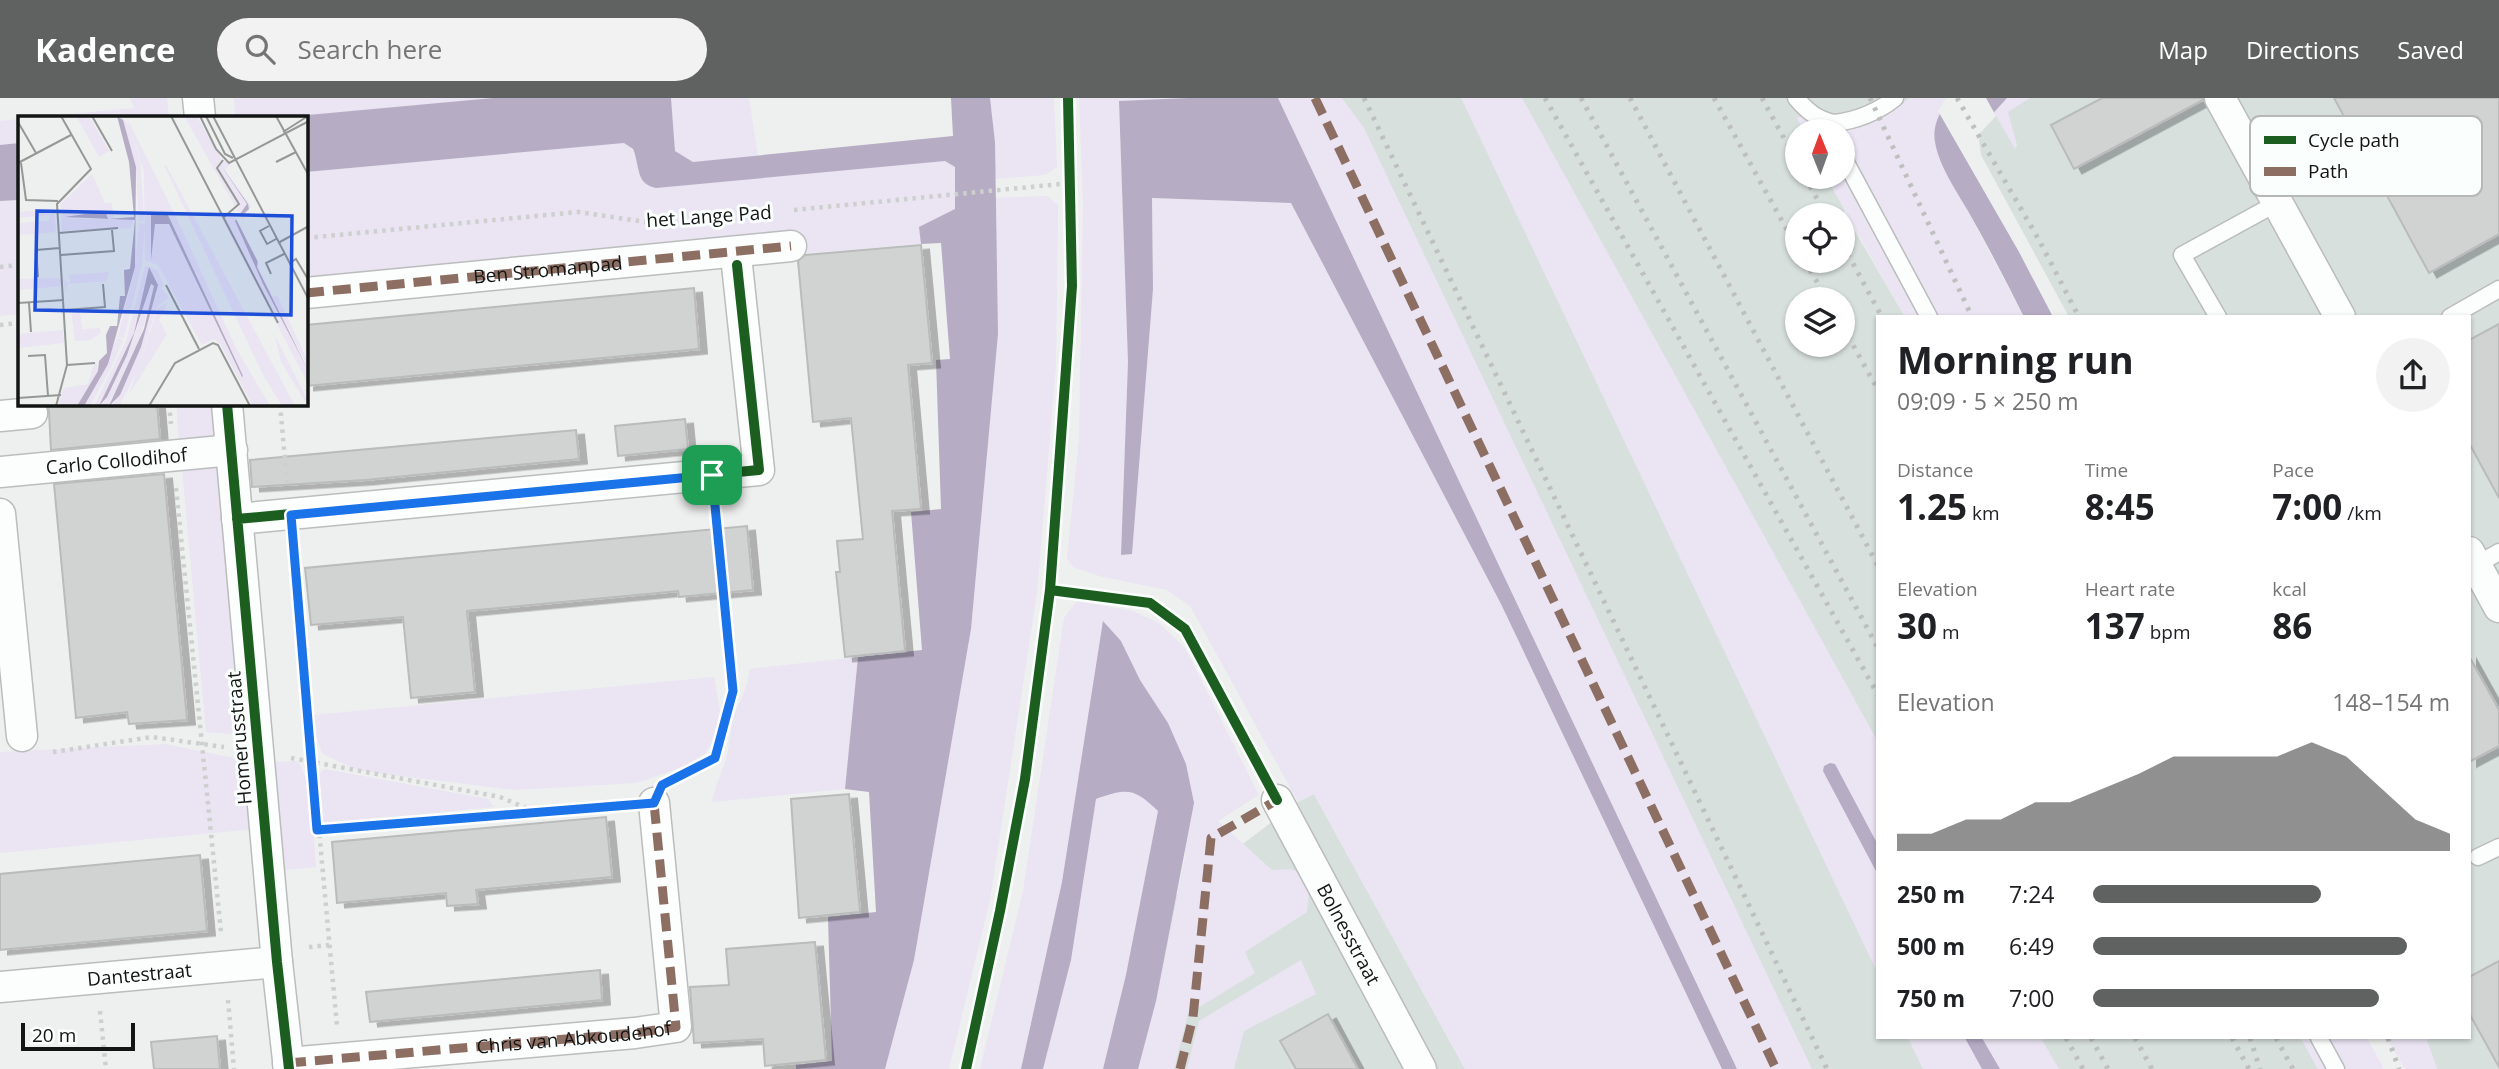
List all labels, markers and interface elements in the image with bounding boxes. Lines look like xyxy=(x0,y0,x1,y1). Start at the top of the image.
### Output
search box xyxy=(217,18,707,81)
text: Kadence xyxy=(35,27,175,72)
icon: search xyxy=(241,30,279,68)
text: Search here xyxy=(297,31,442,67)
text: Map xyxy=(2158,33,2208,66)
text: Directions xyxy=(2246,33,2359,66)
text: Saved xyxy=(2397,33,2464,66)
inset map xyxy=(18,116,308,406)
legend xyxy=(2250,116,2482,196)
north arrow xyxy=(1785,119,1855,189)
map controls xyxy=(1785,119,1855,357)
text: Cycle path xyxy=(2308,127,2400,153)
text: Path xyxy=(2308,158,2348,184)
street label: het Lange Pad xyxy=(645,199,773,233)
button: locate xyxy=(1785,203,1855,273)
street label: Ben Stromanpad xyxy=(472,249,624,290)
button: layers xyxy=(1785,287,1855,357)
text: Morning run xyxy=(1897,333,2134,385)
button: share xyxy=(2376,338,2450,412)
text: 09:09 · 5 × 250 m xyxy=(1897,385,2079,417)
street label: Carlo Collodihof xyxy=(45,441,190,481)
pin xyxy=(682,445,742,505)
icon: arrive xyxy=(693,456,731,494)
text: Distance xyxy=(1897,457,1973,483)
text: Time xyxy=(2085,457,2128,483)
text: Pace xyxy=(2272,457,2314,483)
text: 1.25 xyxy=(1897,483,1967,530)
text: 8:45 xyxy=(2085,483,2155,530)
text: 7:00 xyxy=(2272,483,2342,530)
text: km xyxy=(1967,500,2000,526)
text: /km xyxy=(2342,500,2382,526)
text: Elevation xyxy=(1897,576,1978,602)
text: Heart rate xyxy=(2085,576,2175,602)
text: kcal xyxy=(2272,576,2307,602)
text: 30 xyxy=(1897,602,1937,649)
text: 137 xyxy=(2085,602,2145,649)
text: 86 xyxy=(2272,602,2312,649)
text: m xyxy=(1937,619,1960,645)
text: bpm xyxy=(2145,619,2190,645)
street label: Homerusstraat xyxy=(220,670,258,806)
text: Elevation xyxy=(1897,686,1995,718)
text: 148–154 m xyxy=(2332,686,2450,718)
text: 250 m xyxy=(1897,878,1965,910)
text: 7:24 xyxy=(2009,878,2055,910)
street label: Bolnesstraat xyxy=(1311,879,1387,989)
text: 500 m xyxy=(1897,930,1965,962)
text: 6:49 xyxy=(2009,930,2055,962)
street label: Dantestraat xyxy=(86,957,193,992)
text: 750 m xyxy=(1897,982,1965,1014)
text: 7:00 xyxy=(2009,982,2055,1014)
street label: Chris van Abkoudehof xyxy=(475,1015,674,1060)
scale bar xyxy=(21,1020,135,1052)
text: 20 m xyxy=(32,1022,76,1048)

